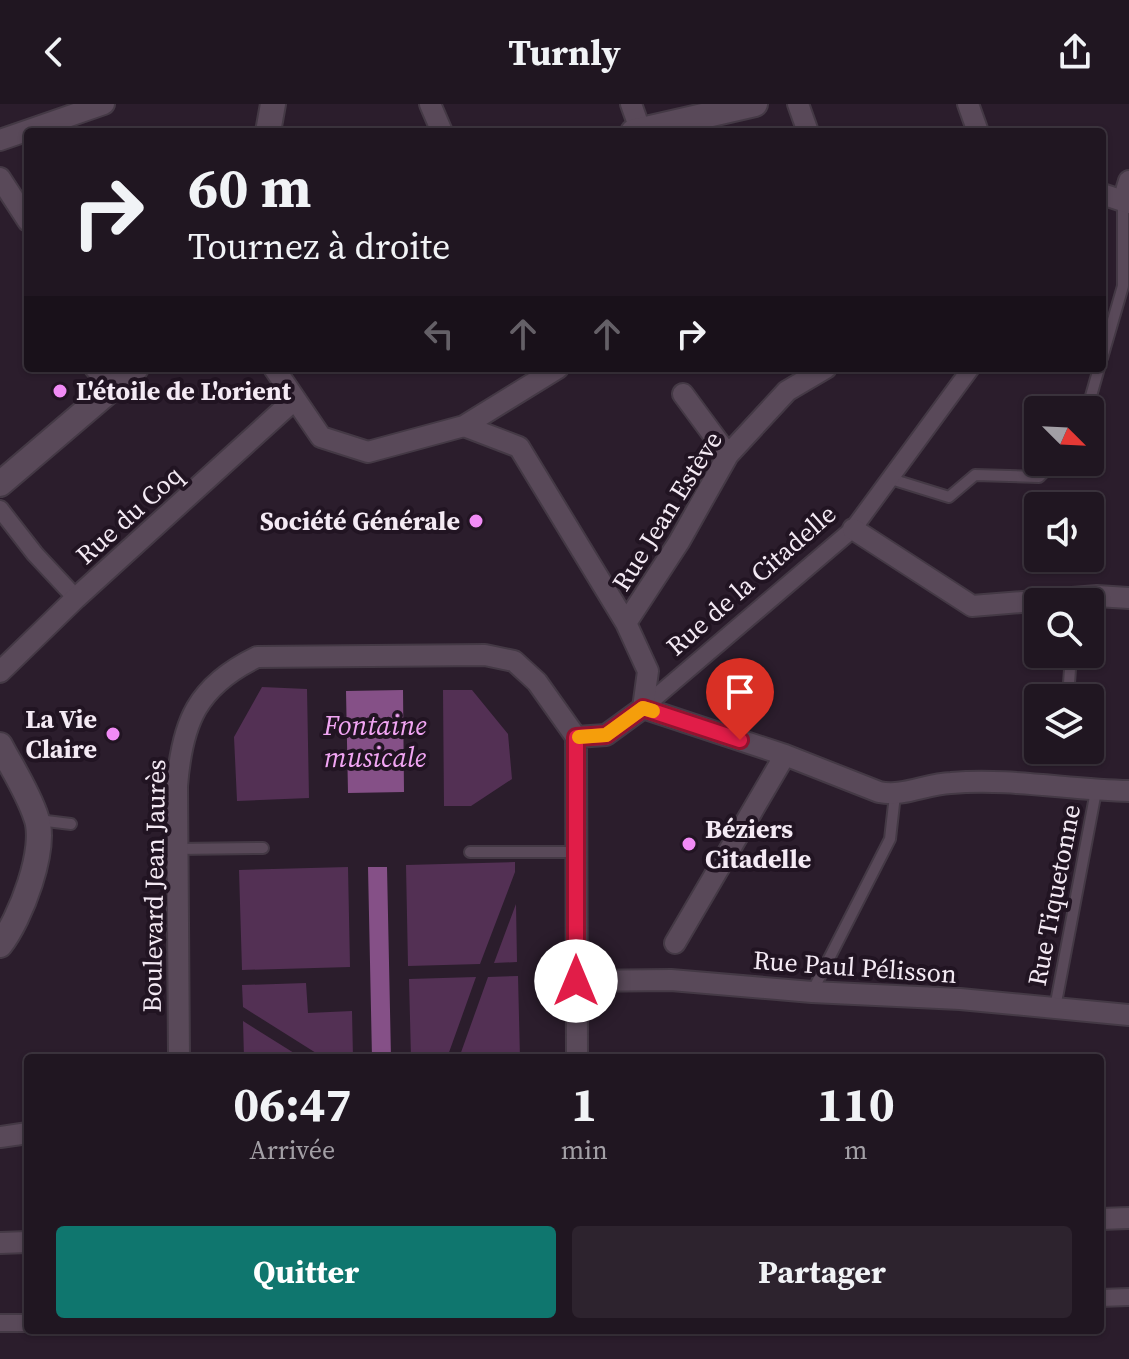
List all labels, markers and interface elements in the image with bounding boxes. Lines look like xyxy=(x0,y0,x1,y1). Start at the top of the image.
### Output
text: Turnly xyxy=(508,28,621,77)
icon: back xyxy=(32,30,76,74)
icon: share xyxy=(1053,30,1097,74)
text: 60 m xyxy=(188,149,311,226)
icon: right xyxy=(56,160,160,264)
text: Tournez à droite xyxy=(188,222,450,271)
icon: left xyxy=(417,312,461,356)
icon: ahead xyxy=(501,312,545,356)
icon: ahead xyxy=(585,312,629,356)
icon: right xyxy=(669,312,713,356)
place label: L'étoile de L'orient xyxy=(76,373,292,409)
marker: L'étoile de L'orient xyxy=(51,382,69,400)
north arrow xyxy=(1024,396,1104,476)
map controls xyxy=(1024,396,1104,764)
street label: Rue Jean Estève xyxy=(603,424,731,598)
street label: Rue du Coq xyxy=(68,457,190,572)
button: sound xyxy=(1024,492,1104,572)
street label: Rue de la Citadelle xyxy=(658,496,844,664)
place label: Société Générale xyxy=(260,503,460,539)
marker: Société Générale xyxy=(467,512,485,530)
button: search xyxy=(1024,588,1104,668)
pin xyxy=(706,658,774,740)
icon: arrive xyxy=(718,670,762,714)
button: layers xyxy=(1024,684,1104,764)
place label: La Vie Claire xyxy=(25,701,97,767)
water label: Fontaine musicale xyxy=(322,706,427,776)
marker: La Vie Claire xyxy=(104,725,122,743)
street label: Boulevard Jean Jaurès xyxy=(134,759,174,1013)
street label: Rue Tiquetonne xyxy=(1019,801,1089,989)
place label: Béziers Citadelle xyxy=(705,811,811,877)
marker: Béziers Citadelle xyxy=(680,835,698,853)
position arrow xyxy=(534,939,618,1023)
street label: Rue Paul Pélisson xyxy=(752,942,958,992)
text: 06:47 xyxy=(233,1071,352,1137)
text: 1 xyxy=(571,1071,597,1137)
text: 110 xyxy=(817,1071,895,1137)
text: Arrivée xyxy=(249,1132,335,1168)
text: min xyxy=(561,1132,608,1168)
text: m xyxy=(844,1132,868,1168)
button: Quitter xyxy=(56,1226,556,1318)
button: Partager xyxy=(572,1226,1072,1318)

